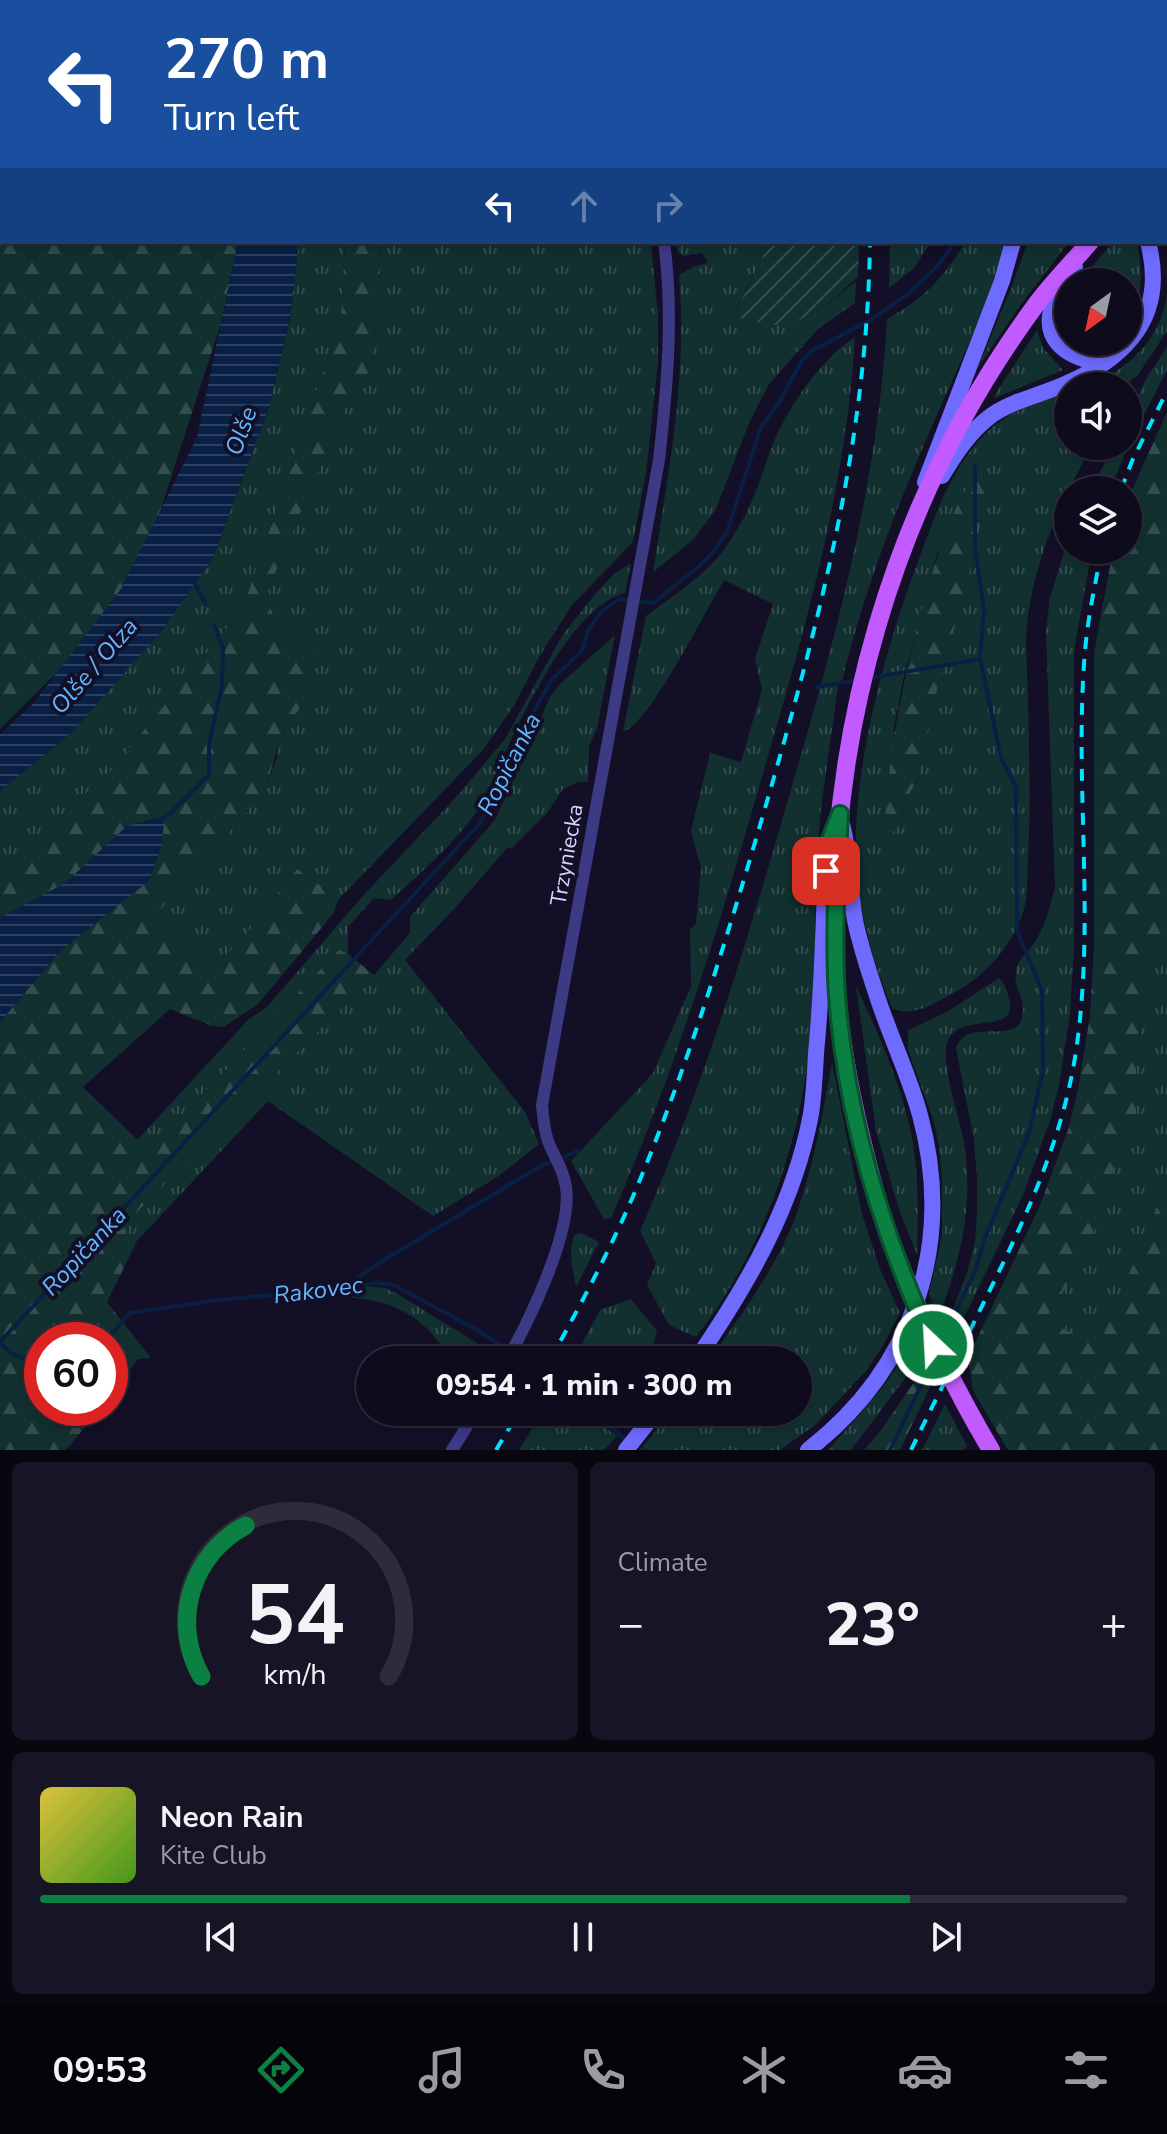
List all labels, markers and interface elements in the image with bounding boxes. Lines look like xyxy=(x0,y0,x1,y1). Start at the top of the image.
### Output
text: 270 m xyxy=(164,21,329,98)
icon: left xyxy=(32,32,136,136)
text: Turn left xyxy=(164,94,299,143)
icon: left xyxy=(478,184,522,228)
icon: ahead xyxy=(562,184,606,228)
icon: right xyxy=(646,184,690,228)
north arrow xyxy=(1054,268,1142,356)
map controls xyxy=(1054,268,1142,564)
button: sound xyxy=(1054,372,1142,460)
water label: Olše xyxy=(217,402,265,460)
button: layers xyxy=(1054,476,1142,564)
water label: Olše / Olza xyxy=(43,611,145,721)
water label: Ropičanka xyxy=(470,707,548,821)
street label: Trzyniecka xyxy=(543,802,591,908)
pin xyxy=(792,837,860,905)
icon: arrive xyxy=(804,849,848,893)
water label: Ropičanka xyxy=(35,1200,133,1302)
water label: Rakovec xyxy=(272,1269,365,1311)
position arrow xyxy=(891,1303,975,1387)
speed limit sign: 60 xyxy=(24,1322,128,1426)
text: 09:54 · 1 min · 300 m xyxy=(436,1365,732,1406)
text: Climate xyxy=(618,1545,708,1580)
text: 54 xyxy=(245,1559,345,1672)
text: 23° xyxy=(825,1584,920,1666)
text: − xyxy=(618,1595,644,1655)
text: + xyxy=(1101,1595,1127,1655)
text: km/h xyxy=(263,1655,326,1694)
text: Neon Rain xyxy=(160,1797,304,1838)
text: Kite Club xyxy=(160,1838,267,1873)
icon: previous xyxy=(199,1915,243,1959)
icon: pause xyxy=(561,1915,605,1959)
icon: next xyxy=(924,1915,968,1959)
icon: directions xyxy=(253,2042,309,2098)
icon: music xyxy=(414,2042,470,2098)
icon: phone xyxy=(575,2042,631,2098)
icon: climate xyxy=(736,2042,792,2098)
icon: car xyxy=(897,2042,953,2098)
icon: filters xyxy=(1058,2042,1114,2098)
text: 09:53 xyxy=(53,2046,148,2095)

